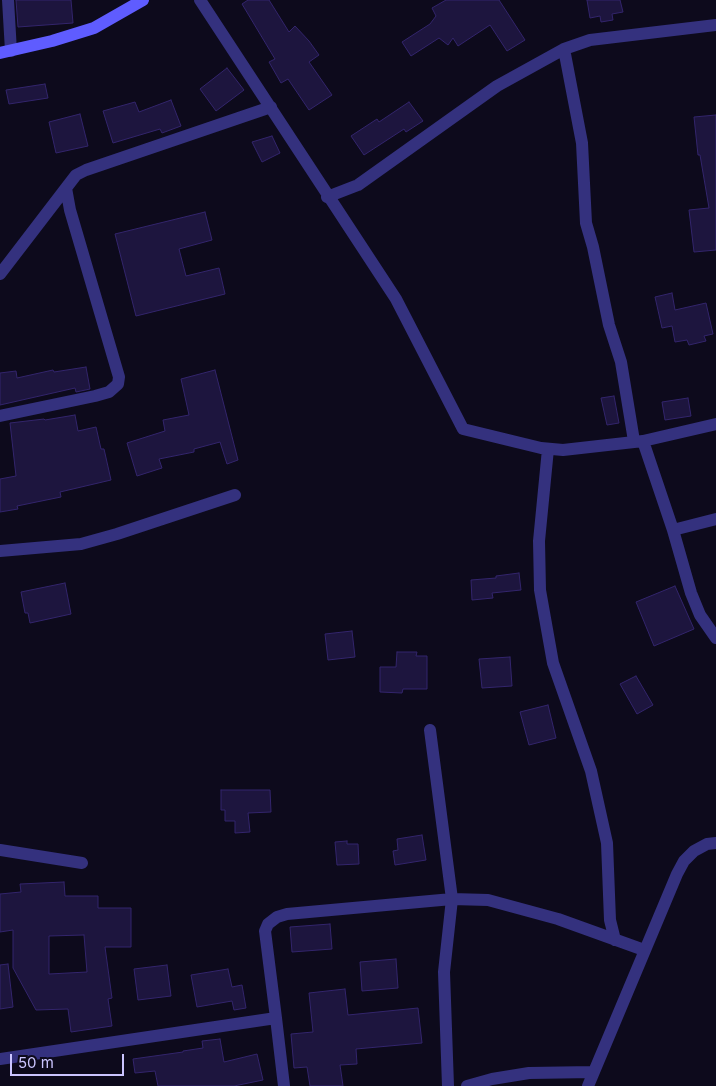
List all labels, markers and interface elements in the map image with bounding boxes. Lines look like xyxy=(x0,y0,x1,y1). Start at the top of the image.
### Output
scale bar xyxy=(12,1044,126,1076)
text: 50 m xyxy=(18,1053,54,1072)

